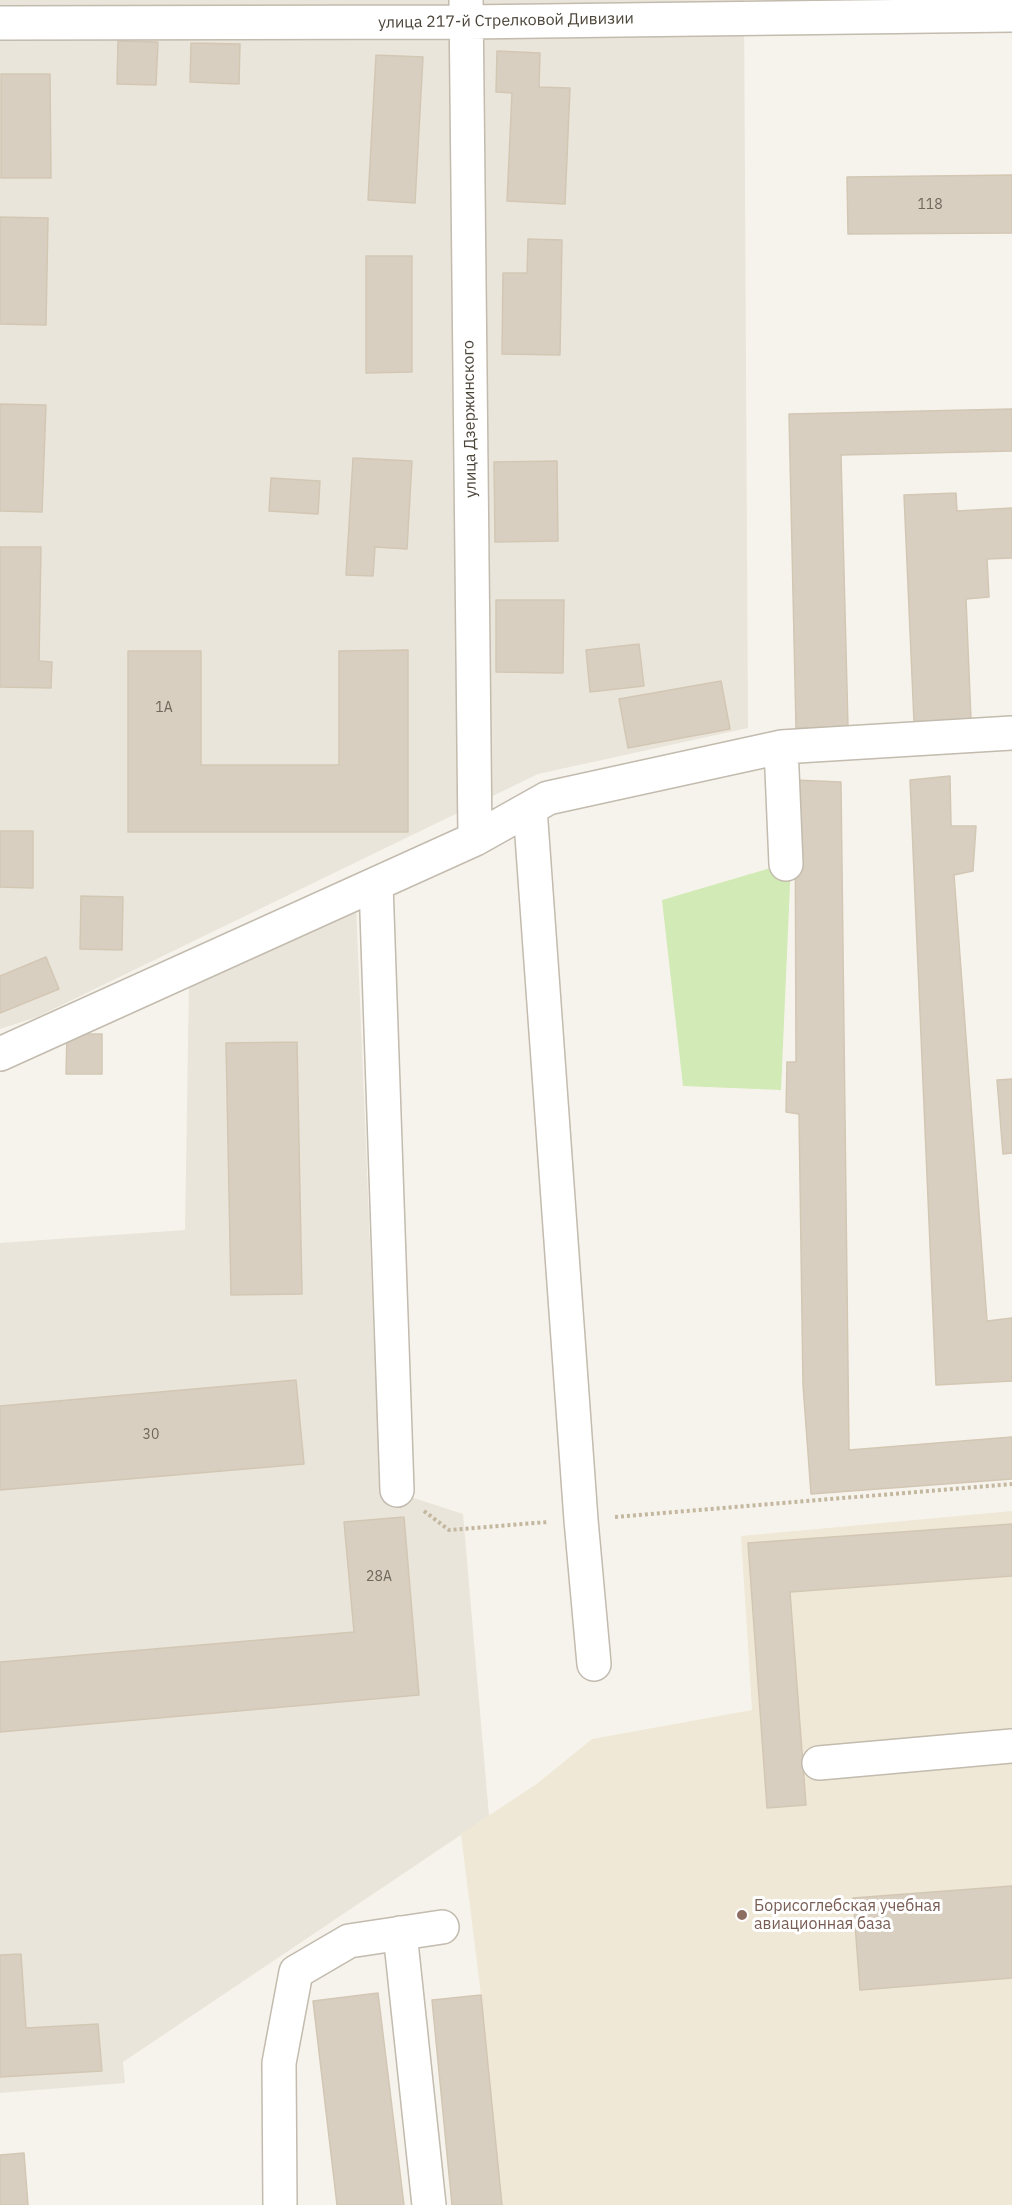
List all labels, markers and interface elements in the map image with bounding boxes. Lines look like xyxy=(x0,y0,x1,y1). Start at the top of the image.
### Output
street label: улица 217-й Стрелковой Дивизии xyxy=(378,9,634,33)
house number: 118 xyxy=(917,197,943,213)
street label: улица Дзержинского xyxy=(459,340,481,498)
house number: 1А xyxy=(155,700,173,716)
house number: 30 xyxy=(143,1427,159,1443)
house number: 28А xyxy=(366,1569,392,1585)
place label: Борисоглебская учебная авиационная база xyxy=(754,1896,941,1934)
marker: Борисоглебская учебная авиационная база xyxy=(735,1908,749,1922)

